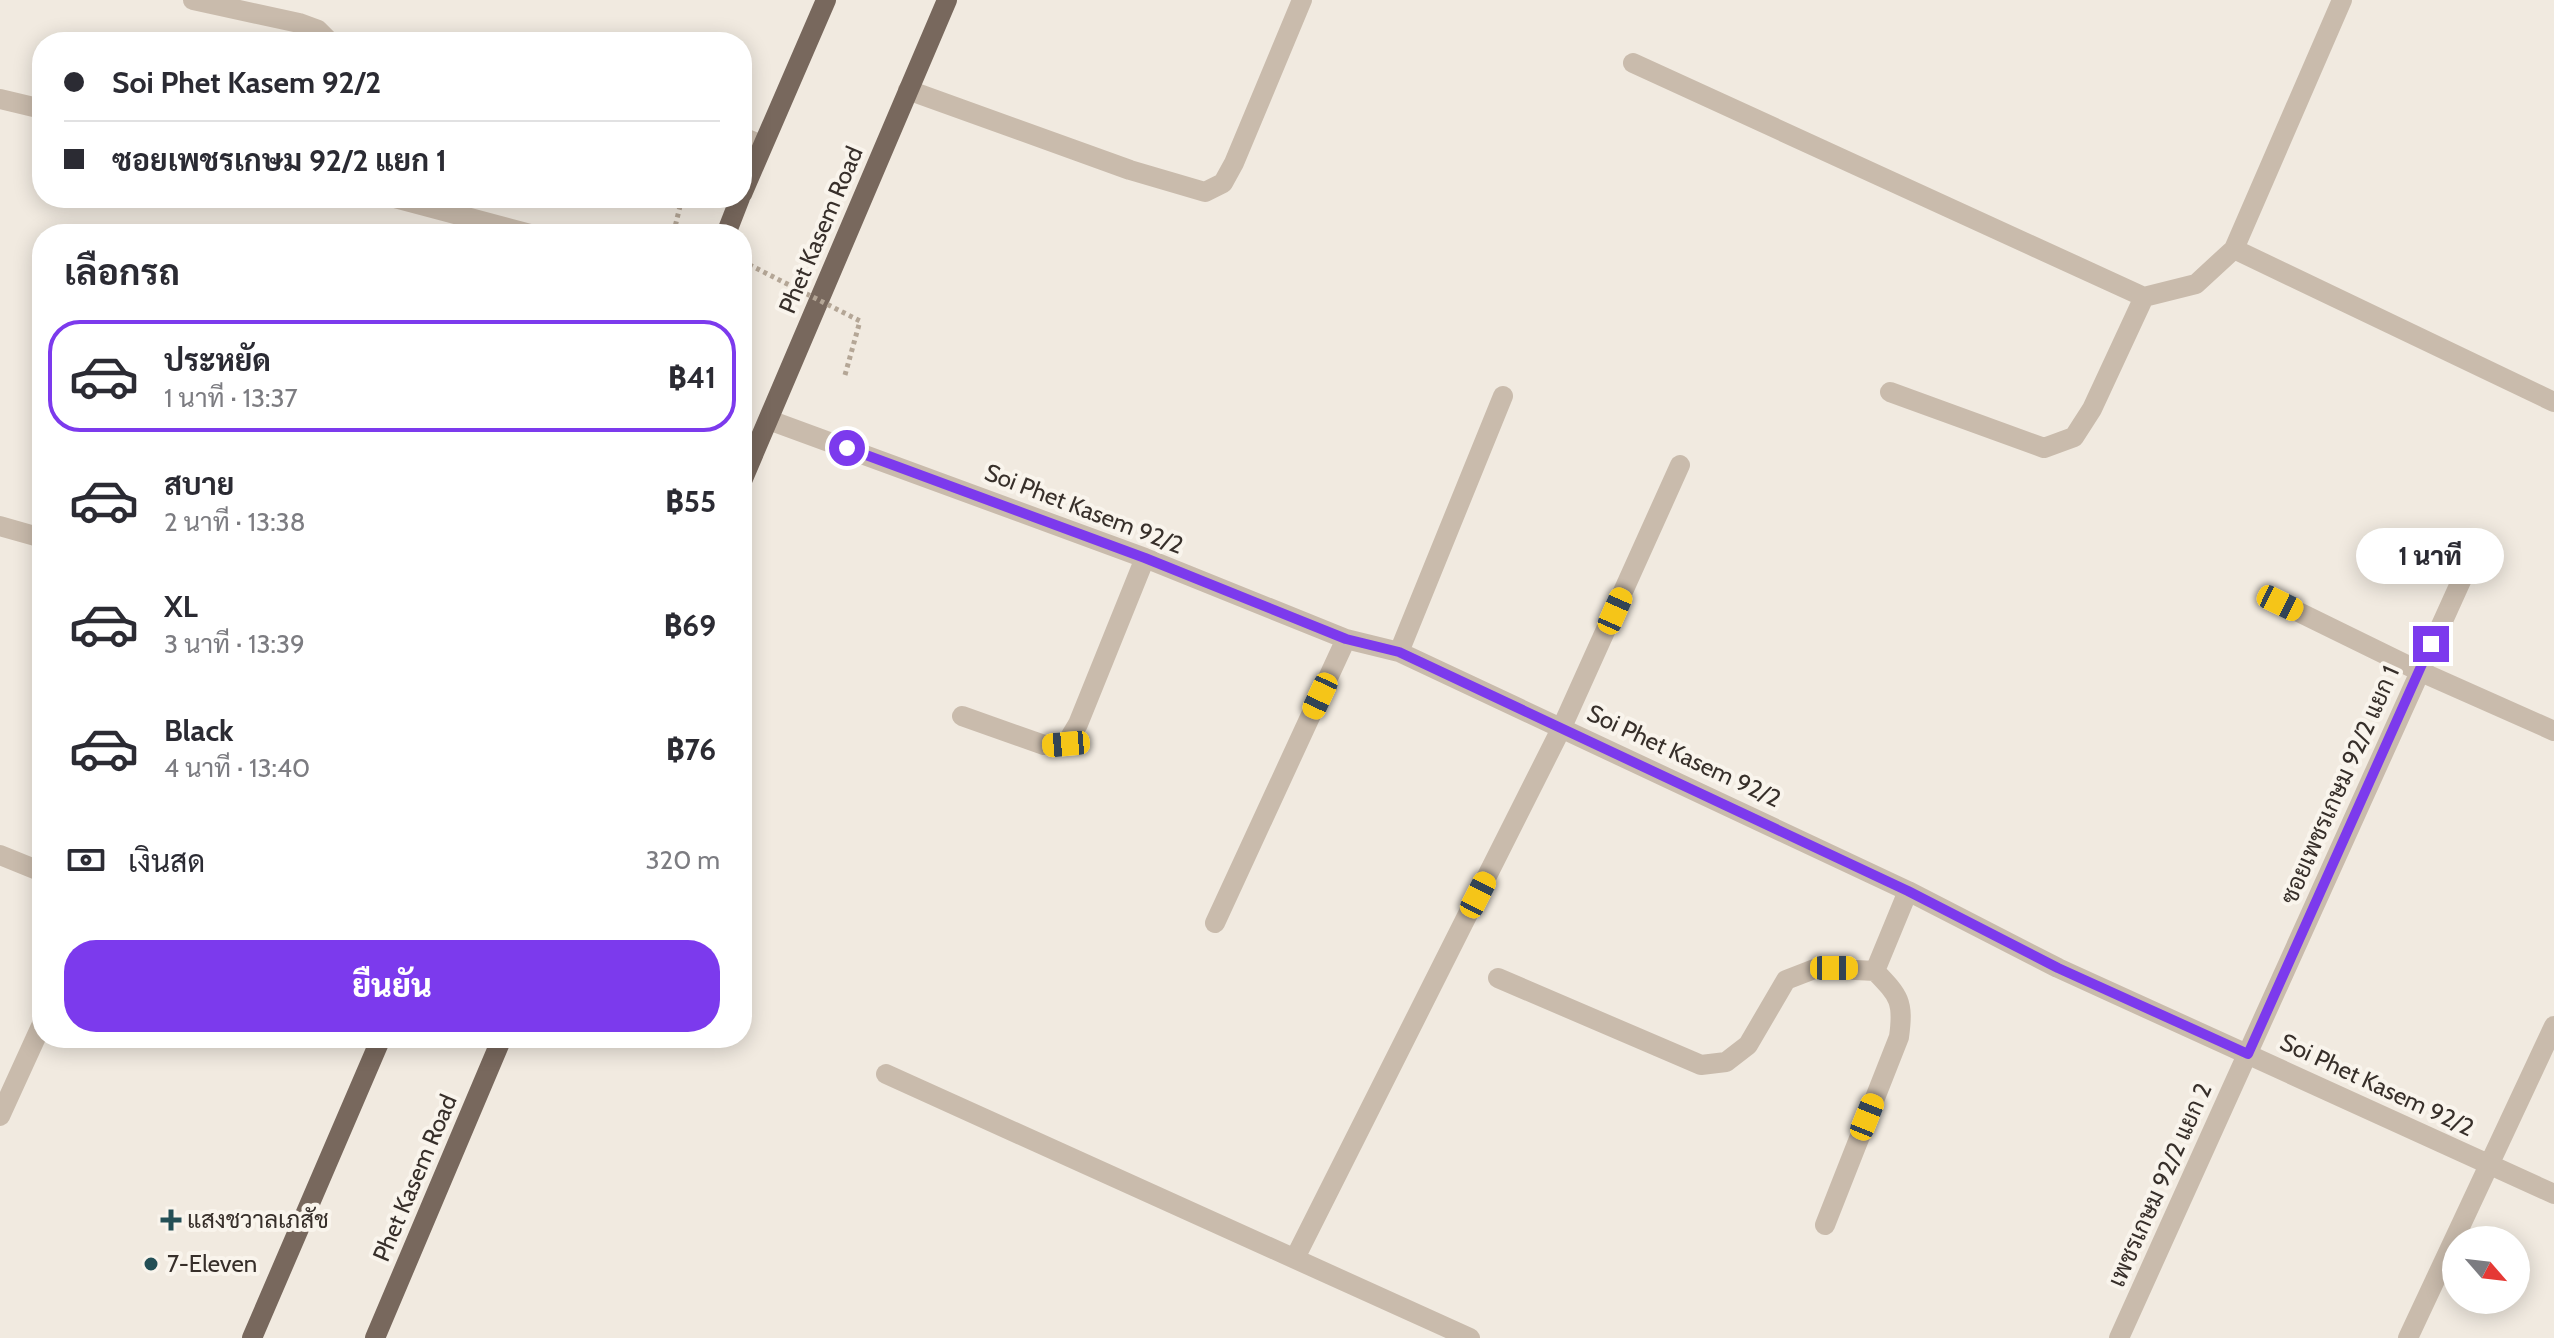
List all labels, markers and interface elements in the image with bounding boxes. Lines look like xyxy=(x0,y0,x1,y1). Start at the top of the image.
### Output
text: Soi Phet Kasem 92/2 xyxy=(112,64,381,101)
text: ซอยเพชรเกษม 92/2 แยก 1 xyxy=(112,142,447,179)
street label: Phet Kasem Road xyxy=(772,142,869,318)
text: เลือกรถ xyxy=(64,250,180,294)
icon: car xyxy=(68,340,140,412)
text: ประหยัด xyxy=(164,342,271,379)
text: ฿41 xyxy=(668,359,716,396)
text: 1 นาที · 13:37 xyxy=(164,382,298,414)
route start xyxy=(829,430,865,466)
street label: Soi Phet Kasem 92/2 xyxy=(981,457,1188,560)
icon: car xyxy=(68,464,140,536)
text: สบาย xyxy=(164,466,234,503)
text: ฿55 xyxy=(666,483,716,520)
text: 2 นาที · 13:38 xyxy=(164,506,305,538)
callout: 1 นาที xyxy=(2357,528,2505,584)
text: 1 นาที xyxy=(2398,540,2462,572)
car xyxy=(2253,582,2307,624)
car xyxy=(1594,584,1636,638)
icon: car xyxy=(68,588,140,660)
text: XL xyxy=(164,588,198,625)
text: ฿69 xyxy=(664,607,716,644)
route end xyxy=(2413,626,2449,662)
text: 3 นาที · 13:39 xyxy=(164,628,305,660)
street label: ซอยเพชรเกษม 92/2 แยก 1 xyxy=(2274,661,2405,908)
car xyxy=(1299,669,1341,723)
street label: Soi Phet Kasem 92/2 xyxy=(1583,698,1786,813)
icon: car xyxy=(68,712,140,784)
text: Black xyxy=(164,712,234,749)
car xyxy=(1041,730,1091,758)
text: ฿76 xyxy=(666,731,716,768)
text: 4 นาที · 13:40 xyxy=(164,752,310,784)
icon: cash xyxy=(64,838,108,882)
text: เงินสด xyxy=(128,843,205,880)
text: 320 m xyxy=(646,844,720,876)
car xyxy=(1456,868,1500,922)
button: ยืนยัน xyxy=(64,940,720,1032)
car xyxy=(1810,956,1858,980)
street label: Soi Phet Kasem 92/2 xyxy=(2276,1027,2479,1142)
street label: เพชรเกษม 92/2 แยก 2 xyxy=(2102,1078,2218,1291)
street label: Phet Kasem Road xyxy=(366,1090,463,1266)
car xyxy=(1847,1090,1887,1144)
place label: แสงชวาลเภสัช xyxy=(187,1205,329,1234)
marker: แสงชวาลเภสัช xyxy=(162,1211,180,1229)
north arrow xyxy=(2442,1226,2530,1314)
map controls xyxy=(2442,1226,2530,1314)
place label: 7-Eleven xyxy=(167,1249,257,1278)
marker: 7-Eleven xyxy=(142,1255,160,1273)

